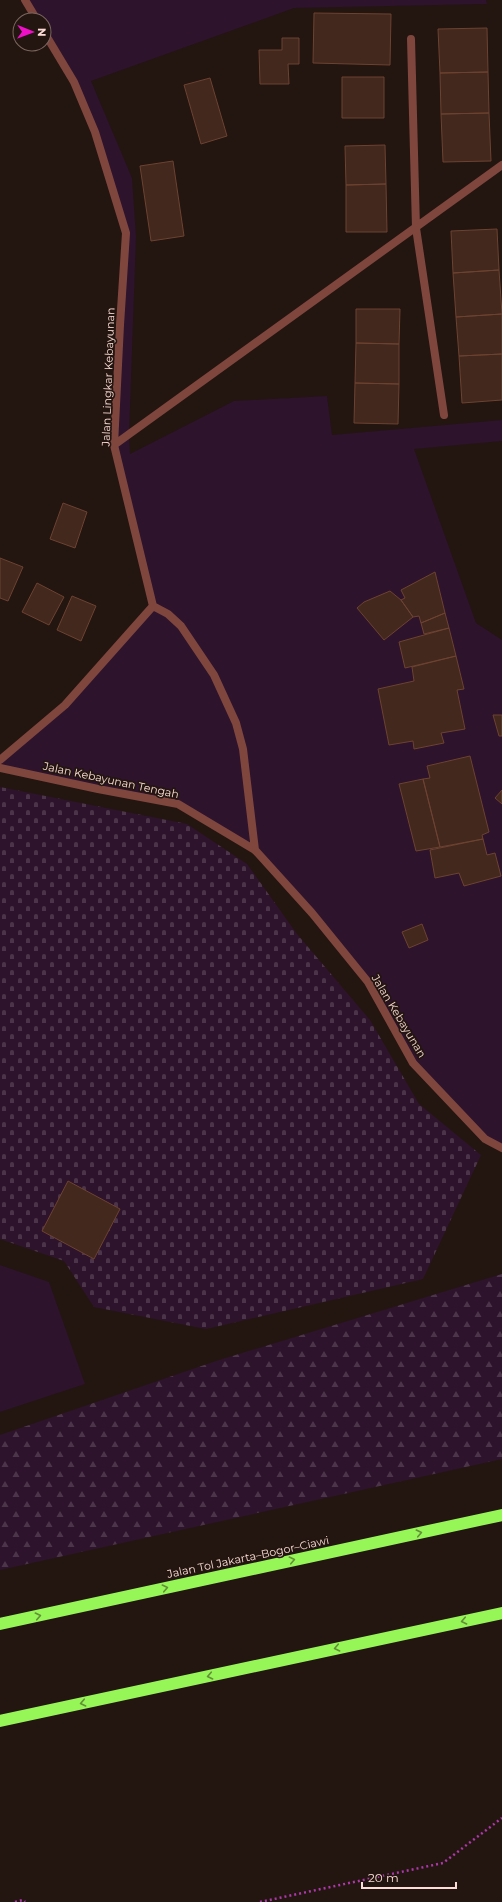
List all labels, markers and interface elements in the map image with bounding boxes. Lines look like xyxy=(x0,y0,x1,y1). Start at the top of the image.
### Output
north arrow xyxy=(12,12,52,52)
text: N xyxy=(35,28,49,37)
street label: Jalan Lingkar Kebayunan xyxy=(99,307,117,448)
street label: Jalan Kebayunan Tengah xyxy=(41,759,180,801)
street label: Jalan Kebayunan xyxy=(368,971,429,1060)
one-way arrow xyxy=(416,1529,422,1537)
street label: Jalan Tol Jakarta–Bogor–Ciawi xyxy=(165,1533,330,1581)
one-way arrow xyxy=(289,1557,295,1565)
one-way arrow xyxy=(162,1585,168,1593)
one-way arrow xyxy=(35,1612,41,1620)
one-way arrow xyxy=(461,1616,467,1625)
one-way arrow xyxy=(334,1644,340,1652)
one-way arrow xyxy=(207,1671,213,1679)
one-way arrow xyxy=(79,1699,86,1707)
scale bar xyxy=(362,1864,456,1890)
text: 20 m xyxy=(368,1870,399,1885)

